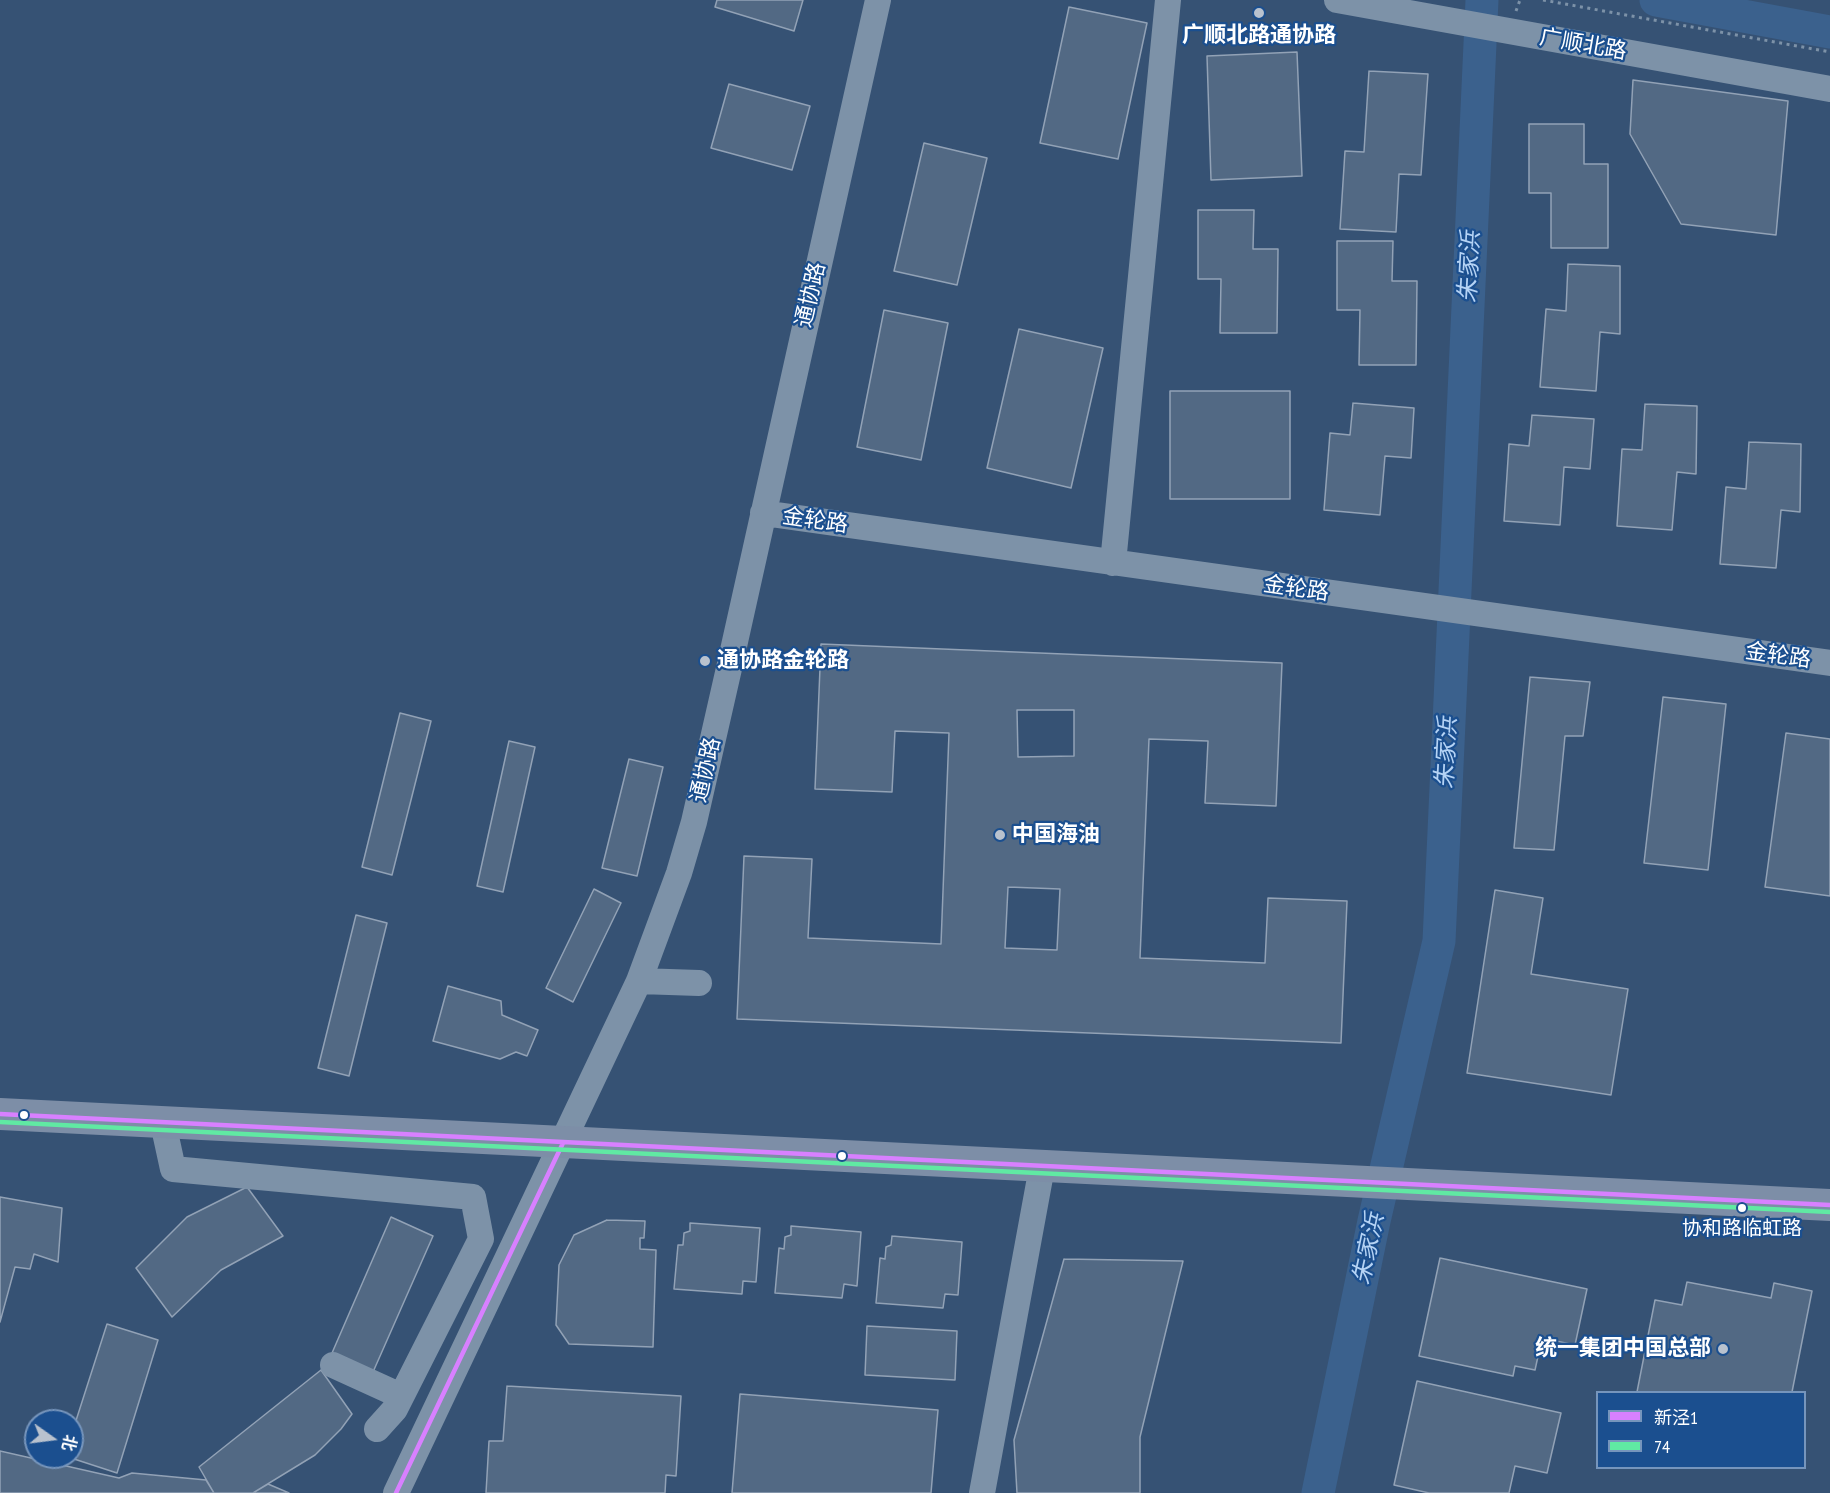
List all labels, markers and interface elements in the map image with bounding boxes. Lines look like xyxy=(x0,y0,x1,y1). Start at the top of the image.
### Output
marker: 广顺北路通协路 xyxy=(1252,6,1266,20)
place label: 广顺北路通协路 xyxy=(1182,23,1336,49)
street label: 广顺北路 xyxy=(1537,24,1629,66)
water label: 朱家浜 xyxy=(1454,230,1486,304)
street label: 通协路 xyxy=(791,260,831,330)
street label: 金轮路 xyxy=(780,503,850,539)
street label: 金轮路 xyxy=(1261,571,1331,607)
street label: 金轮路 xyxy=(1743,638,1813,674)
place label: 通协路金轮路 xyxy=(717,648,849,674)
marker: 通协路金轮路 xyxy=(698,654,712,668)
water label: 朱家浜 xyxy=(1431,716,1463,790)
street label: 通协路 xyxy=(686,735,726,805)
place label: 中国海油 xyxy=(1012,822,1100,848)
marker: 中国海油 xyxy=(993,828,1007,842)
unlabelled marker xyxy=(18,1109,30,1121)
unlabelled marker xyxy=(836,1150,848,1162)
marker: 协和路临虹路 xyxy=(1736,1202,1748,1214)
water label: 朱家浜 xyxy=(1347,1211,1391,1287)
place label: 协和路临虹路 xyxy=(1682,1217,1802,1241)
place label: 统一集团中国总部 xyxy=(1535,1336,1711,1362)
marker: 统一集团中国总部 xyxy=(1716,1342,1730,1356)
legend xyxy=(1596,1391,1806,1469)
text: 新泾1 xyxy=(1654,1406,1698,1429)
north arrow xyxy=(24,1409,84,1469)
text: 北 xyxy=(58,1433,81,1453)
text: 74 xyxy=(1654,1435,1670,1458)

